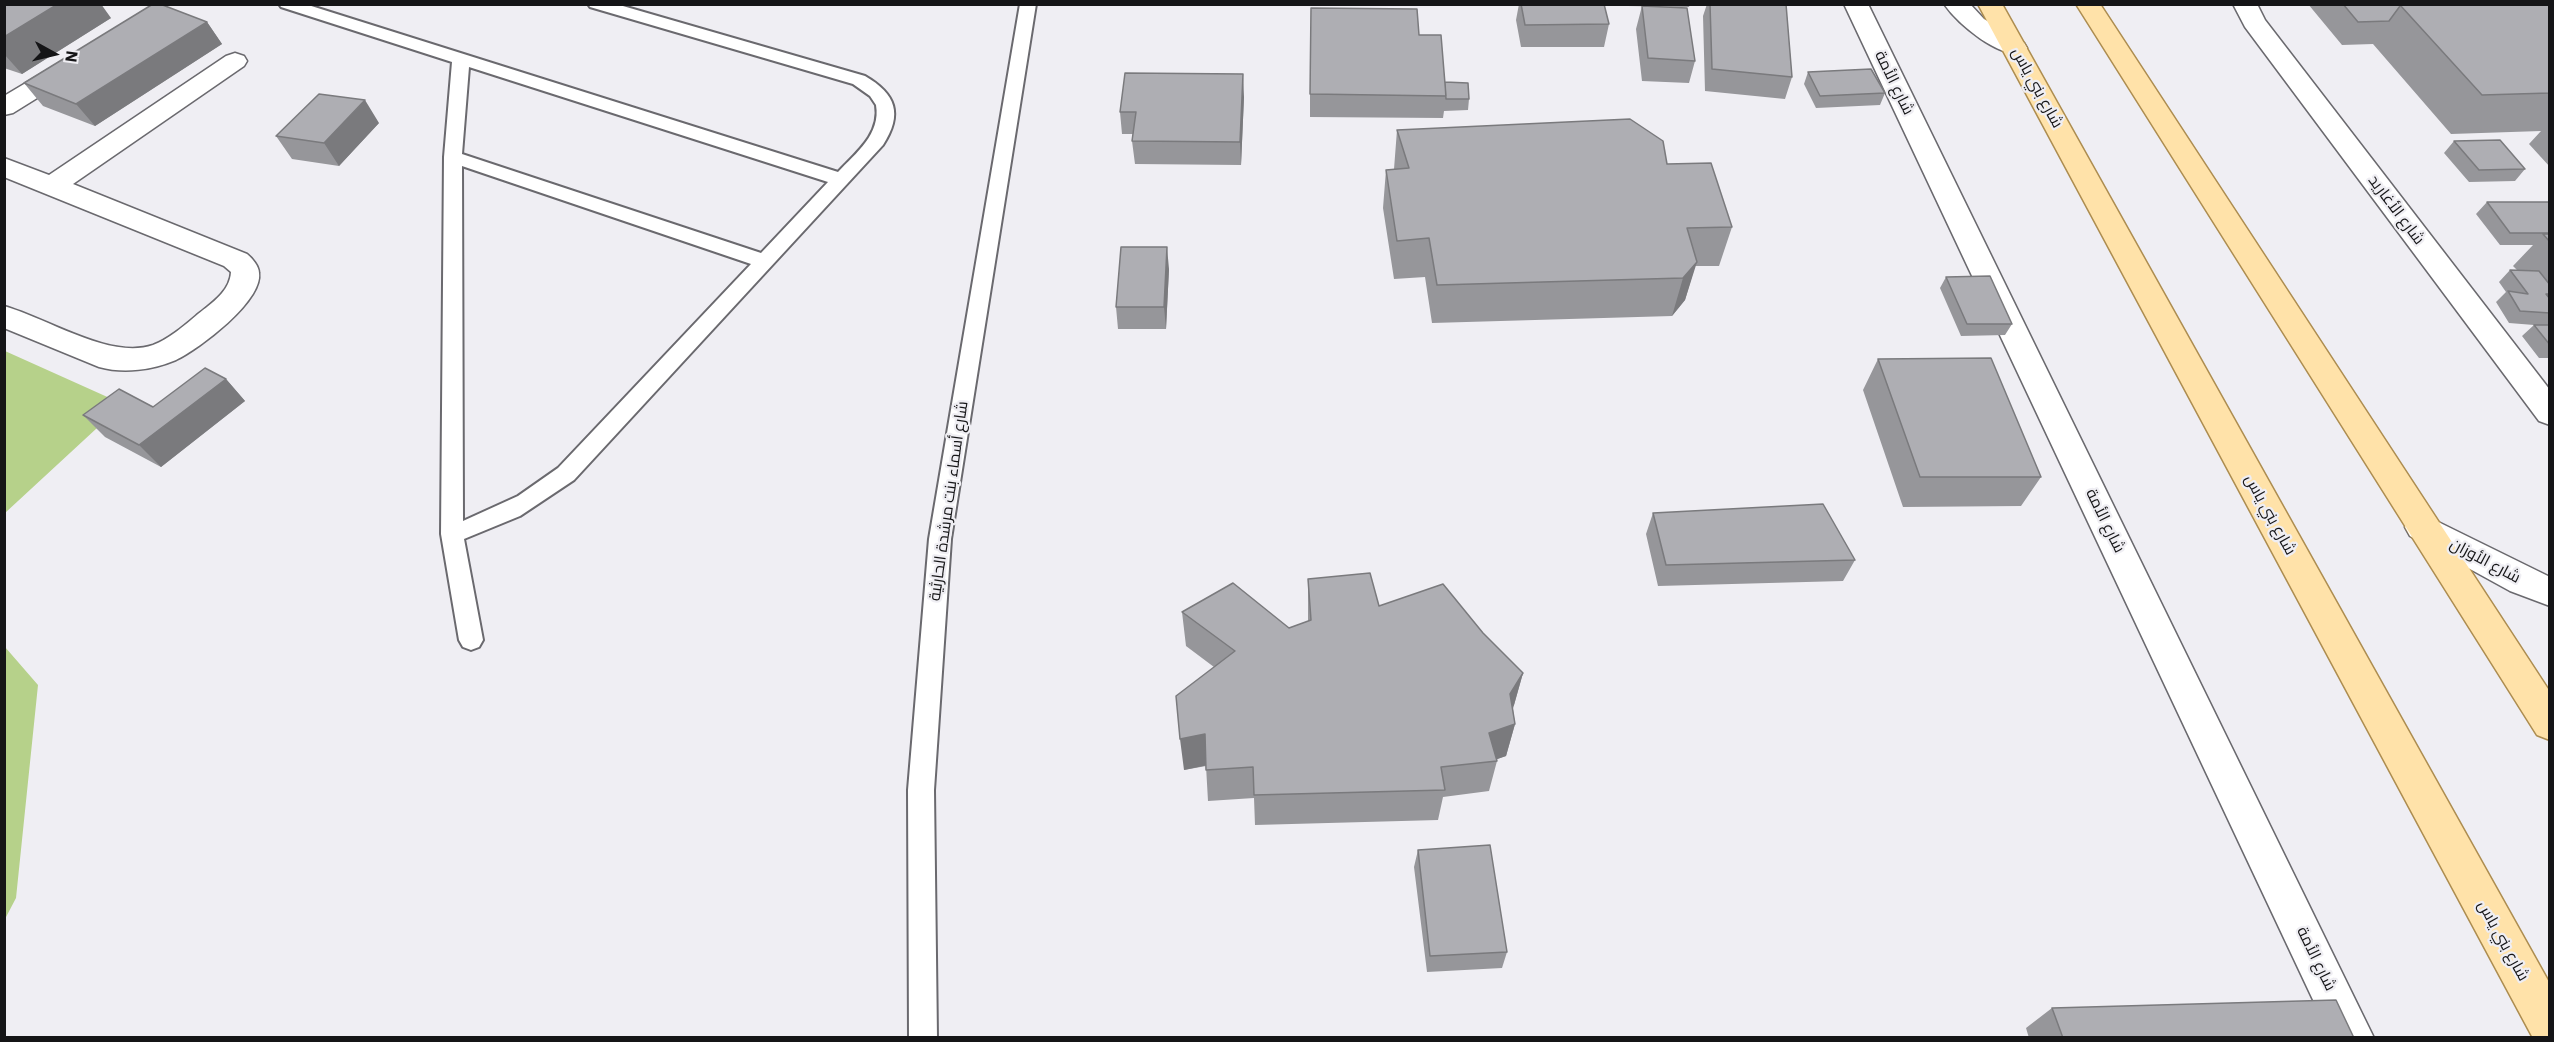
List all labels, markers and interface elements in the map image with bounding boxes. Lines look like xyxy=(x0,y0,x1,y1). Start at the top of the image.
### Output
north arrow xyxy=(24,24,84,84)
street label: شارع بني ياس xyxy=(2007,44,2067,132)
street label: شارع الأمة xyxy=(1870,48,1918,118)
text: N xyxy=(61,49,83,64)
street label: شارع الأغاريد xyxy=(2364,172,2428,248)
street label: شارع أسماء بنت مرشدة الحارثية xyxy=(925,400,973,602)
street label: شارع بني ياس xyxy=(2240,471,2300,559)
street label: شارع الأمة xyxy=(2081,486,2129,556)
street label: شارع الأوزان xyxy=(2446,534,2524,588)
street label: شارع بني ياس xyxy=(2473,897,2533,985)
street label: شارع الأمة xyxy=(2292,924,2340,994)

